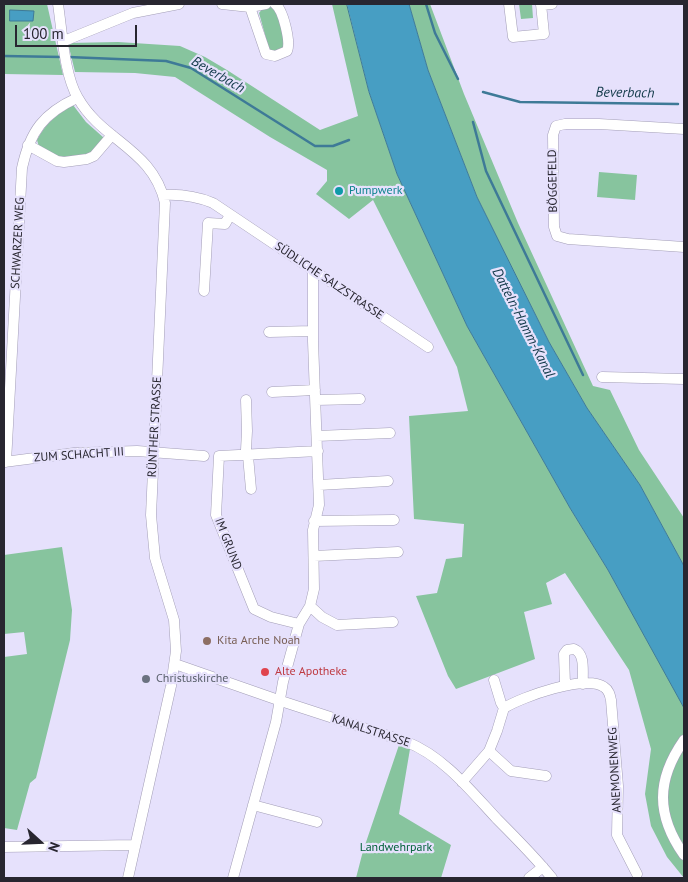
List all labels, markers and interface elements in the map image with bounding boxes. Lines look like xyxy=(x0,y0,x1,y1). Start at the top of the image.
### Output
scale bar xyxy=(18,15,140,47)
text: 100 m xyxy=(23,24,64,43)
water label: Beverbach xyxy=(188,53,248,97)
water label: Beverbach xyxy=(595,84,655,102)
street label: BÖGGEFELD xyxy=(545,149,561,213)
place label: Pumpwerk xyxy=(349,184,402,198)
marker: Pumpwerk xyxy=(333,185,345,197)
street label: SCHWARZER WEG xyxy=(8,197,28,289)
street label: SÜDLICHE SALZSTRASSE xyxy=(272,239,386,323)
water label: Datteln-Hamm-Kanal xyxy=(488,265,558,381)
street label: RÜNTHER STRASSE xyxy=(145,376,165,478)
street label: ZUM SCHACHT III xyxy=(33,445,125,465)
street label: IM GRUND xyxy=(212,516,244,572)
place label: Kita Arche Noah xyxy=(217,634,300,648)
marker: Kita Arche Noah xyxy=(201,635,213,647)
place label: Alte Apotheke xyxy=(275,665,347,679)
marker: Alte Apotheke xyxy=(259,666,271,678)
place label: Christuskirche xyxy=(156,672,228,686)
marker: Christuskirche xyxy=(140,673,152,685)
street label: KANALSTRASSE xyxy=(330,712,412,750)
street label: ANEMONENWEG xyxy=(606,727,624,813)
north arrow xyxy=(15,817,65,867)
text: N xyxy=(44,840,64,855)
park label: Landwehrpark xyxy=(360,841,432,855)

